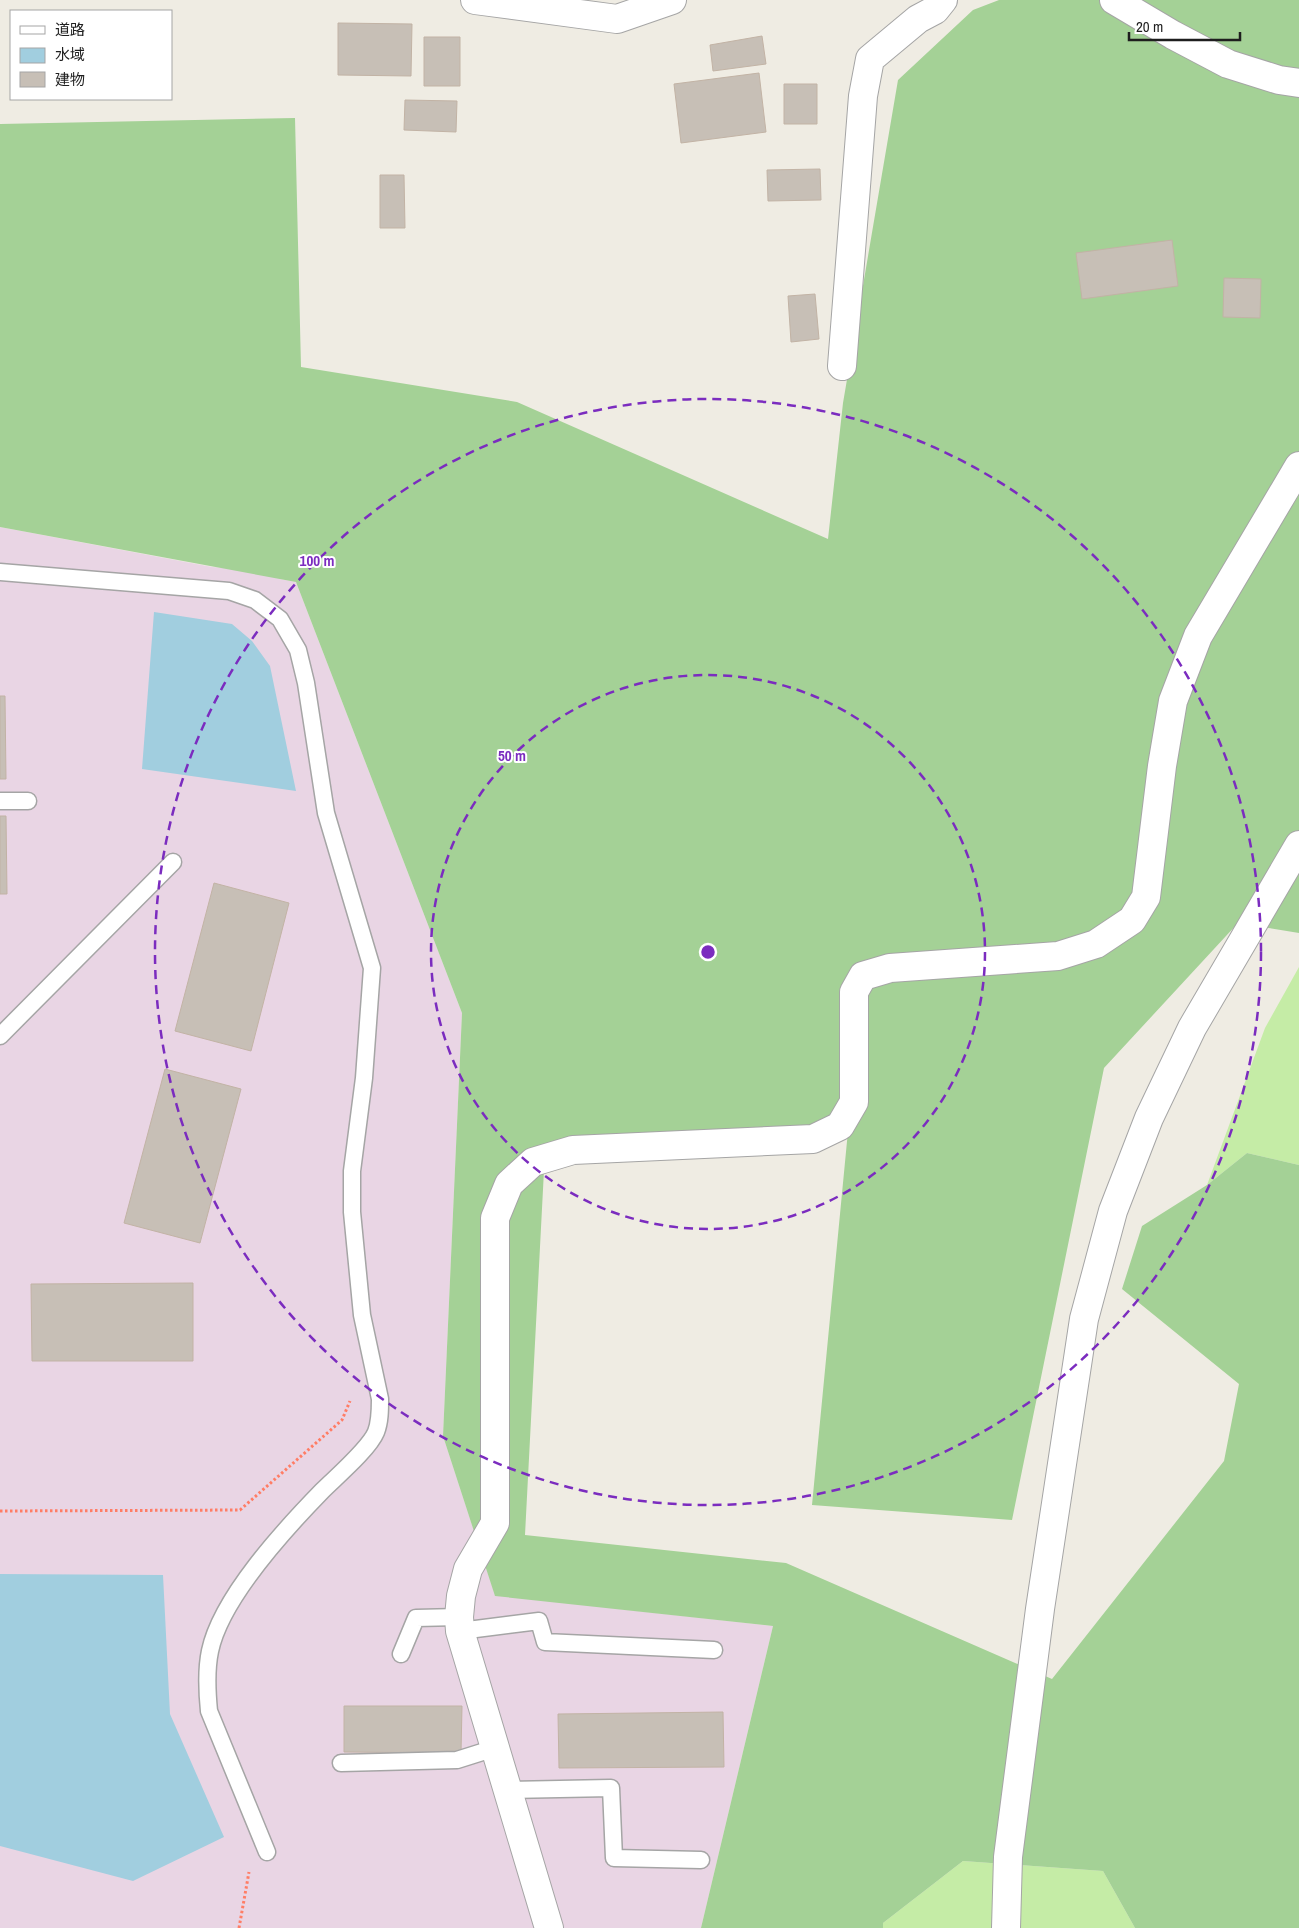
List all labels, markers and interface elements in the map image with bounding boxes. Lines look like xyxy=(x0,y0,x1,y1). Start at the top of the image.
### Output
legend xyxy=(10,10,172,100)
scale bar xyxy=(1129,10,1240,42)
text: 20 m xyxy=(1136,16,1163,37)
text: 道路 xyxy=(55,19,85,40)
text: 水域 xyxy=(55,44,85,65)
text: 建物 xyxy=(55,69,85,90)
text: 100 m xyxy=(300,550,334,571)
text: 50 m xyxy=(498,745,526,766)
centre of rings xyxy=(699,943,717,961)

